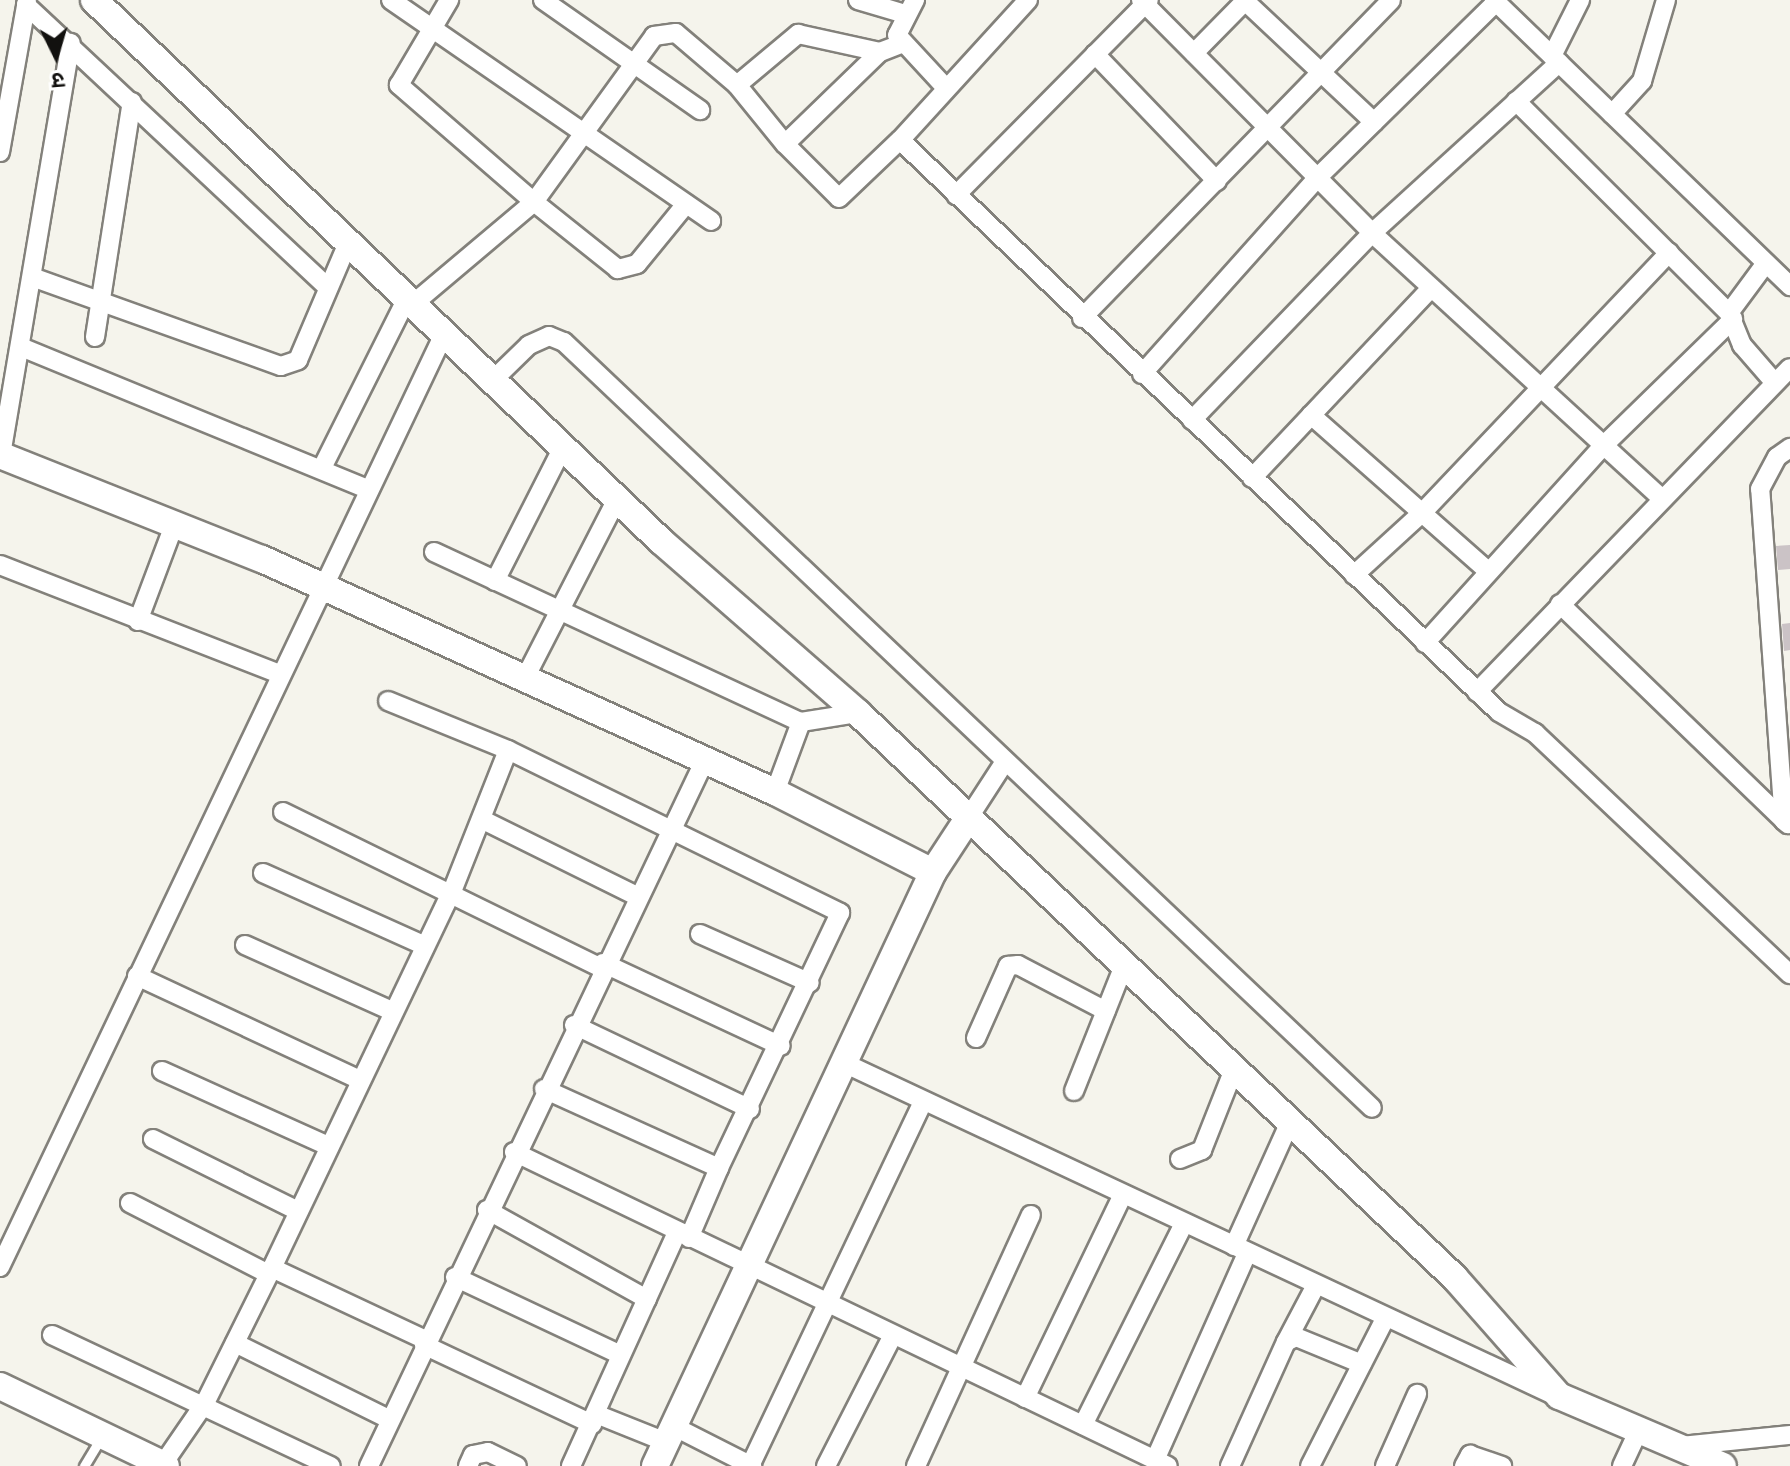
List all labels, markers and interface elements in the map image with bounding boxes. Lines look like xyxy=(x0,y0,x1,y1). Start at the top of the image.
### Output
north arrow xyxy=(16,16,96,96)
text: उ xyxy=(51,67,66,93)

